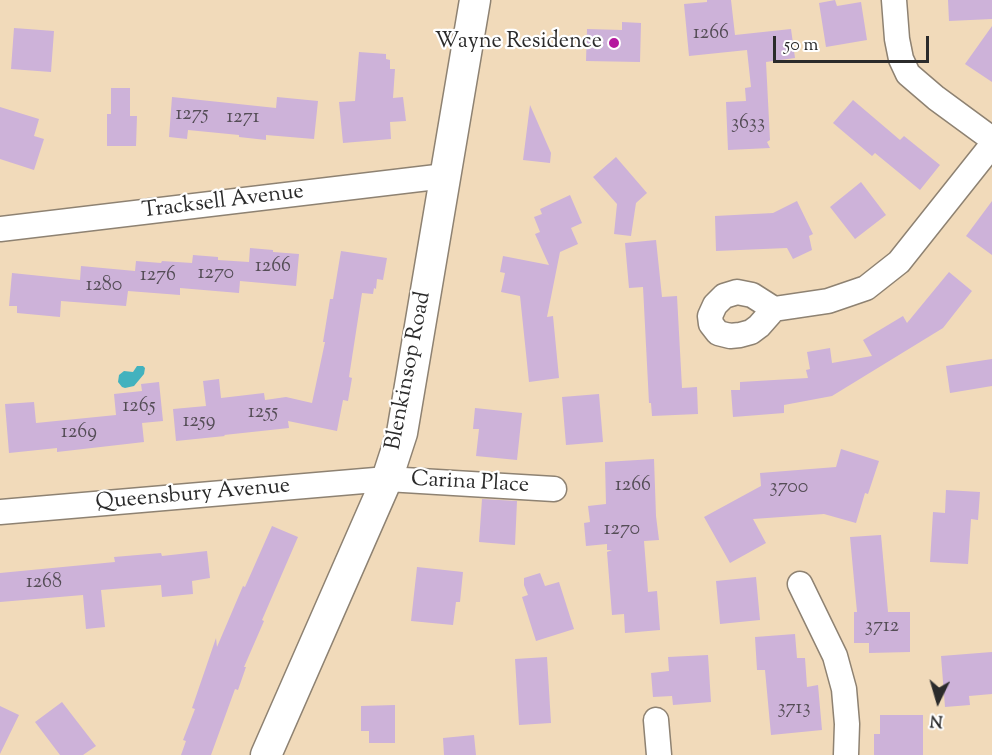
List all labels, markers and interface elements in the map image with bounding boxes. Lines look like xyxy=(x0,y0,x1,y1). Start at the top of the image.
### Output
house number: 1266 xyxy=(693,23,729,47)
scale bar xyxy=(776,24,932,62)
place label: Wayne Residence xyxy=(435,30,602,56)
text: 50 m xyxy=(784,33,818,59)
marker: Wayne Residence xyxy=(607,36,621,50)
house number: 1275 xyxy=(175,104,209,128)
house number: 1271 xyxy=(227,107,259,131)
house number: 3633 xyxy=(731,113,765,137)
street label: Tracksell Avenue xyxy=(141,180,305,226)
house number: 1266 xyxy=(255,256,291,280)
house number: 1270 xyxy=(198,263,234,287)
house number: 1276 xyxy=(140,265,176,289)
house number: 1280 xyxy=(86,275,122,299)
street label: Blenkinsop Road xyxy=(382,289,438,453)
house number: 1265 xyxy=(123,396,155,420)
house number: 1255 xyxy=(248,402,278,426)
house number: 1259 xyxy=(183,411,215,435)
house number: 1269 xyxy=(61,422,97,446)
street label: Carina Place xyxy=(410,468,530,500)
street label: Queensbury Avenue xyxy=(95,474,291,518)
house number: 1266 xyxy=(615,475,651,499)
house number: 3700 xyxy=(770,477,808,501)
house number: 1270 xyxy=(604,519,640,543)
house number: 1268 xyxy=(26,572,62,596)
house number: 3712 xyxy=(865,616,899,640)
north arrow xyxy=(908,671,968,731)
house number: 3713 xyxy=(778,698,810,722)
text: N xyxy=(929,707,944,731)

